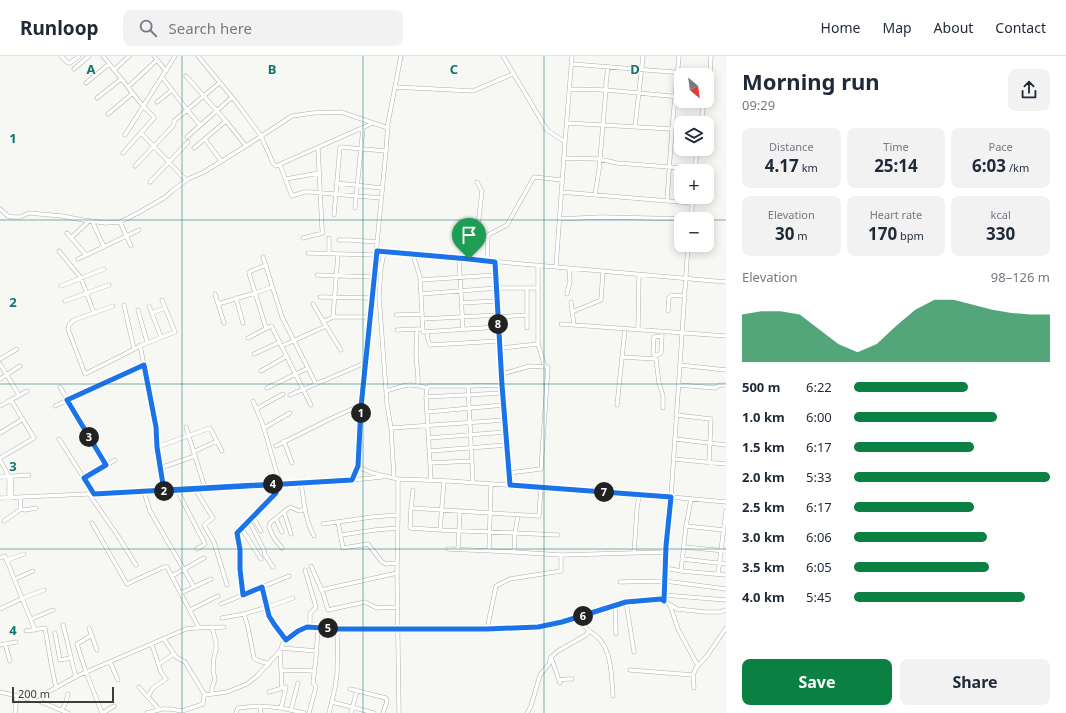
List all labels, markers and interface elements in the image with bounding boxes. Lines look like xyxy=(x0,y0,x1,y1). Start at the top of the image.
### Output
search box xyxy=(123,10,403,46)
text: Runloop xyxy=(20,15,99,41)
icon: search xyxy=(137,17,159,39)
text: Search here xyxy=(169,18,252,38)
text: Home xyxy=(821,18,860,37)
text: Map xyxy=(882,18,912,37)
text: About xyxy=(934,18,973,37)
text: Contact xyxy=(995,18,1046,37)
text: A xyxy=(87,60,96,78)
text: B xyxy=(268,60,276,78)
text: C xyxy=(450,60,458,78)
text: D xyxy=(630,60,640,78)
text: Morning run xyxy=(742,66,880,96)
north arrow xyxy=(674,68,714,108)
map controls xyxy=(674,68,714,252)
button: share xyxy=(1008,69,1050,111)
text: 09:29 xyxy=(742,96,775,114)
button: layers xyxy=(674,116,714,156)
text: 1 xyxy=(9,129,17,147)
text: Distance xyxy=(769,139,814,154)
text: Time xyxy=(883,139,909,154)
text: Pace xyxy=(989,139,1013,154)
text: 4.17 xyxy=(765,154,799,177)
text: 25:14 xyxy=(874,154,918,177)
text: 6:03 xyxy=(972,154,1006,177)
text: km xyxy=(799,160,818,175)
text: /km xyxy=(1006,160,1029,175)
button: + xyxy=(674,164,714,204)
text: Elevation xyxy=(768,207,815,222)
text: Heart rate xyxy=(870,207,922,222)
text: kcal xyxy=(991,207,1011,222)
button: − xyxy=(674,212,714,252)
pin xyxy=(452,218,486,259)
text: 30 xyxy=(775,222,794,245)
text: 170 xyxy=(868,222,897,245)
text: 330 xyxy=(986,222,1015,245)
icon: arrive xyxy=(458,224,480,246)
text: m xyxy=(794,228,808,243)
text: bpm xyxy=(897,228,924,243)
text: Elevation xyxy=(742,268,798,286)
text: 98–126 m xyxy=(991,268,1050,286)
text: 2 xyxy=(9,293,17,311)
pin: 8 xyxy=(488,314,508,334)
text: 8 xyxy=(495,316,501,331)
text: 500 m xyxy=(742,378,780,396)
text: 6:22 xyxy=(806,378,832,396)
pin: 1 xyxy=(351,403,371,423)
text: 1 xyxy=(358,405,364,420)
text: 1.0 km xyxy=(742,408,785,426)
text: 6:00 xyxy=(806,408,832,426)
pin: 3 xyxy=(79,427,99,447)
text: 3 xyxy=(86,429,92,444)
text: 1.5 km xyxy=(742,438,785,456)
text: 6:17 xyxy=(806,438,832,456)
text: 3 xyxy=(9,457,17,475)
text: 2.0 km xyxy=(742,468,785,486)
text: 5:33 xyxy=(806,468,832,486)
pin: 4 xyxy=(263,474,283,494)
text: 4 xyxy=(270,476,276,491)
pin: 2 xyxy=(154,481,174,501)
pin: 7 xyxy=(594,482,614,502)
text: 2 xyxy=(161,483,167,498)
text: 7 xyxy=(601,484,607,499)
text: 2.5 km xyxy=(742,498,785,516)
text: 6:17 xyxy=(806,498,832,516)
text: 3.0 km xyxy=(742,528,785,546)
text: 6:06 xyxy=(806,528,832,546)
text: 3.5 km xyxy=(742,558,785,576)
text: 6:05 xyxy=(806,558,832,576)
text: 4.0 km xyxy=(742,588,785,606)
text: 5:45 xyxy=(806,588,832,606)
pin: 6 xyxy=(573,606,593,626)
text: 6 xyxy=(580,608,586,623)
pin: 5 xyxy=(318,618,338,638)
text: 5 xyxy=(325,620,331,635)
text: 4 xyxy=(9,621,17,639)
button: Save xyxy=(742,659,892,705)
button: Share xyxy=(900,659,1050,705)
scale bar xyxy=(12,685,114,704)
text: 200 m xyxy=(18,686,50,701)

